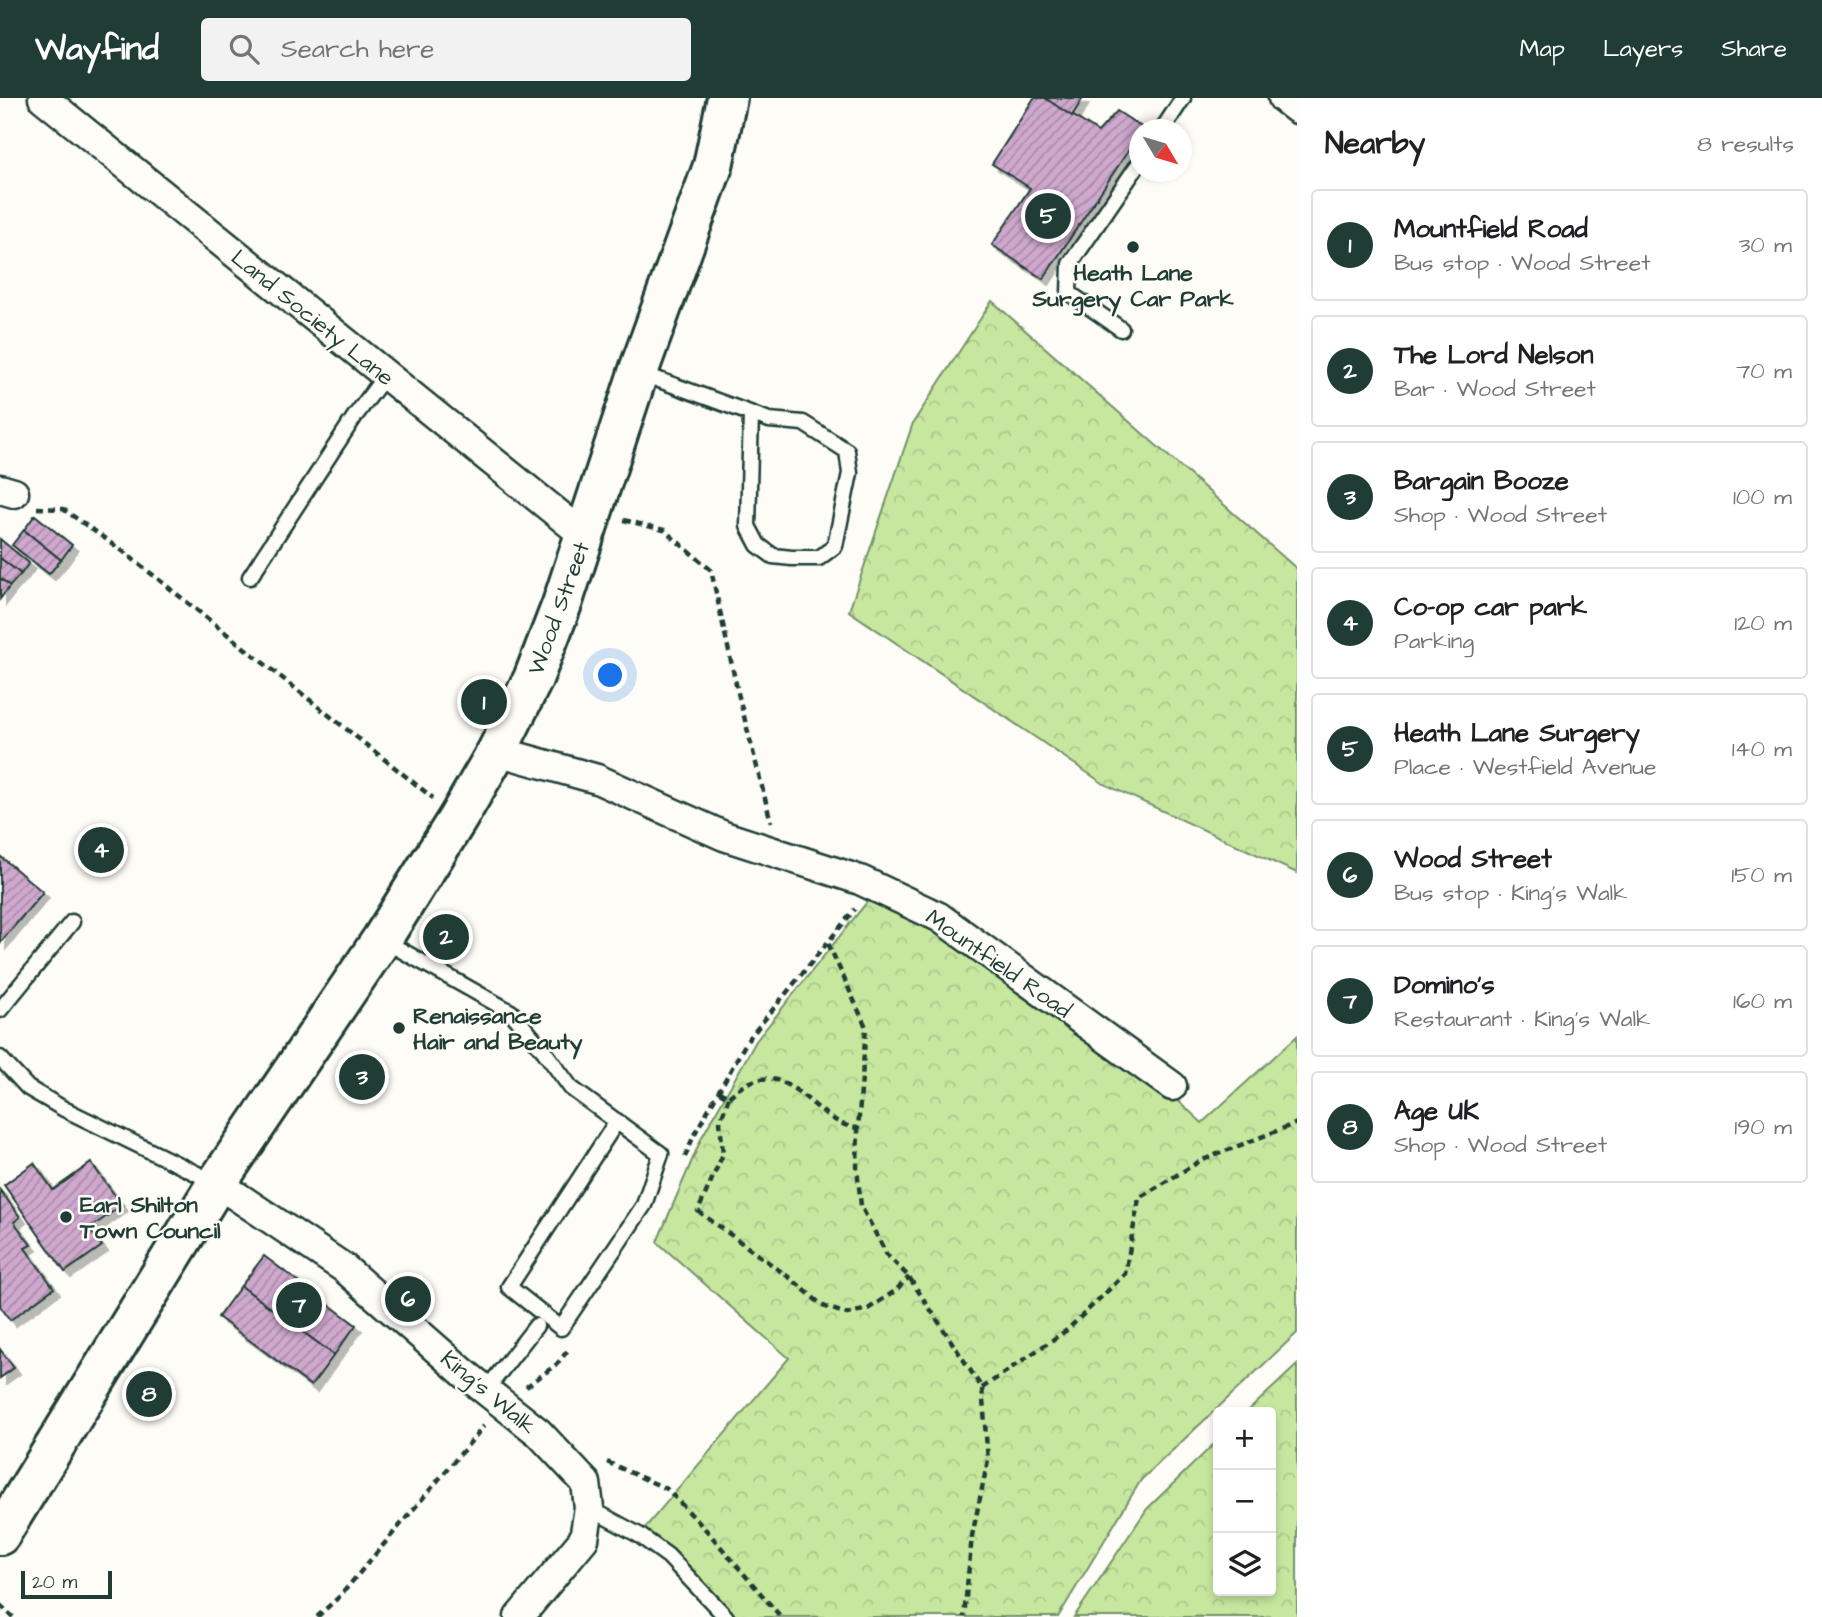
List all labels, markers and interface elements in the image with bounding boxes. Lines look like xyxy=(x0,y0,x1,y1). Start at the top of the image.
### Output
search box xyxy=(201,18,691,81)
text: Wayfind xyxy=(35,26,159,72)
icon: search xyxy=(225,30,263,68)
text: Search here xyxy=(281,31,434,67)
text: Map xyxy=(1520,32,1565,66)
text: Layers xyxy=(1603,32,1683,66)
text: Share xyxy=(1721,32,1787,66)
north arrow xyxy=(1129,119,1192,182)
text: Nearby xyxy=(1325,123,1425,165)
text: 8 results xyxy=(1697,128,1794,160)
pin: 5 xyxy=(1025,190,1071,242)
text: Mountfield Road xyxy=(1394,211,1588,247)
text: 1 xyxy=(1349,229,1351,261)
text: 30 m xyxy=(1739,229,1792,261)
marker: Heath Lane Surgery Car Park xyxy=(1125,239,1141,255)
street label: Land Society Lane xyxy=(224,242,401,394)
text: Bus stop · Wood Street xyxy=(1394,247,1650,279)
place label: Heath Lane Surgery Car Park xyxy=(1031,257,1234,317)
text: The Lord Nelson xyxy=(1394,337,1593,373)
text: 2 xyxy=(1343,355,1357,387)
text: 70 m xyxy=(1736,355,1792,387)
text: Bar · Wood Street xyxy=(1394,373,1596,405)
text: Bargain Booze xyxy=(1394,463,1569,499)
text: 3 xyxy=(1344,481,1356,513)
text: 100 m xyxy=(1733,481,1792,513)
text: Shop · Wood Street xyxy=(1394,499,1607,531)
street label: Wood Street xyxy=(520,537,598,679)
text: Co-op car park xyxy=(1394,589,1587,625)
text: 4 xyxy=(1342,607,1358,639)
text: 120 m xyxy=(1734,607,1792,639)
text: Parking xyxy=(1394,625,1474,657)
your location xyxy=(593,658,627,692)
pin: 1 xyxy=(461,676,507,728)
text: Heath Lane Surgery xyxy=(1394,715,1640,751)
text: 5 xyxy=(1342,733,1358,765)
text: 140 m xyxy=(1732,733,1792,765)
text: Place · Westfield Avenue xyxy=(1394,751,1656,783)
pin: 4 xyxy=(78,824,124,876)
text: Wood Street xyxy=(1394,841,1552,877)
text: 6 xyxy=(1343,859,1357,891)
text: 150 m xyxy=(1731,859,1792,891)
text: Bus stop · King's Walk xyxy=(1394,877,1627,909)
street label: Mountfield Road xyxy=(919,902,1078,1026)
pin: 2 xyxy=(423,911,469,963)
text: Domino's xyxy=(1394,967,1495,1003)
text: 7 xyxy=(1343,985,1357,1017)
text: 160 m xyxy=(1733,985,1792,1017)
place label: Renaissance Hair and Beauty xyxy=(413,1000,583,1060)
text: Restaurant · King's Walk xyxy=(1394,1003,1650,1035)
marker: Renaissance Hair and Beauty xyxy=(391,1020,407,1036)
pin: 3 xyxy=(339,1051,385,1103)
text: Age UK xyxy=(1394,1093,1479,1129)
text: 8 xyxy=(1343,1111,1357,1143)
text: 190 m xyxy=(1734,1111,1792,1143)
text: Shop · Wood Street xyxy=(1394,1129,1607,1161)
place label: Earl Shilton Town Council xyxy=(79,1189,221,1247)
marker: Earl Shilton Town Council xyxy=(58,1209,74,1225)
pin: 6 xyxy=(385,1273,431,1325)
pin: 7 xyxy=(276,1279,322,1331)
street label: King's Walk xyxy=(433,1343,543,1443)
pin: 8 xyxy=(126,1368,172,1420)
map controls xyxy=(1213,1407,1276,1596)
button: + xyxy=(1213,1407,1276,1470)
button: − xyxy=(1213,1470,1276,1533)
button: layers xyxy=(1213,1533,1276,1596)
scale bar xyxy=(21,1568,112,1600)
text: 20 m xyxy=(32,1569,77,1596)

